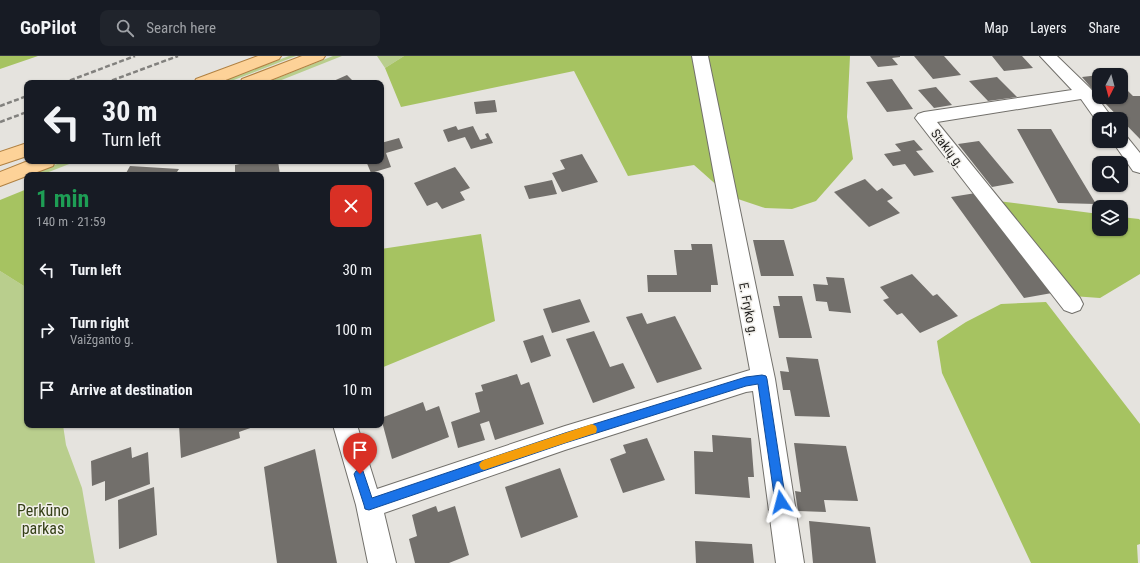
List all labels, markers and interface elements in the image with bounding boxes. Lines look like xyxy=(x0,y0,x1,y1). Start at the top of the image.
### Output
search box xyxy=(100,10,380,46)
text: GoPilot xyxy=(20,16,76,39)
icon: search xyxy=(114,17,136,39)
text: Search here xyxy=(146,19,216,37)
text: Map xyxy=(984,20,1008,36)
text: Layers xyxy=(1030,20,1067,36)
text: Share xyxy=(1089,20,1120,36)
north arrow xyxy=(1092,68,1128,104)
map controls xyxy=(1092,68,1128,236)
text: 30 m xyxy=(102,95,158,128)
icon: left xyxy=(36,96,88,148)
button: sound xyxy=(1092,112,1128,148)
street label: Stakių g. xyxy=(928,126,967,171)
text: Turn left xyxy=(102,129,161,150)
button: search xyxy=(1092,156,1128,192)
text: 1 min xyxy=(36,185,89,213)
button: close xyxy=(330,185,372,227)
button: layers xyxy=(1092,200,1128,236)
text: 140 m · 21:59 xyxy=(36,214,106,229)
icon: left xyxy=(36,259,58,281)
text: Turn left xyxy=(70,261,121,279)
text: 30 m xyxy=(342,261,372,279)
street label: E. Fryko g. xyxy=(736,281,761,337)
text: Turn right xyxy=(70,314,129,332)
icon: right xyxy=(36,319,58,341)
text: 100 m xyxy=(335,321,372,339)
text: Vaižganto g. xyxy=(70,332,134,347)
icon: arrive xyxy=(36,379,58,401)
text: Arrive at destination xyxy=(70,381,193,399)
text: 10 m xyxy=(342,381,372,399)
pin xyxy=(343,433,377,474)
icon: arrive xyxy=(349,439,371,461)
position arrow xyxy=(760,481,802,523)
park label: Perkūno parkas xyxy=(17,501,69,538)

